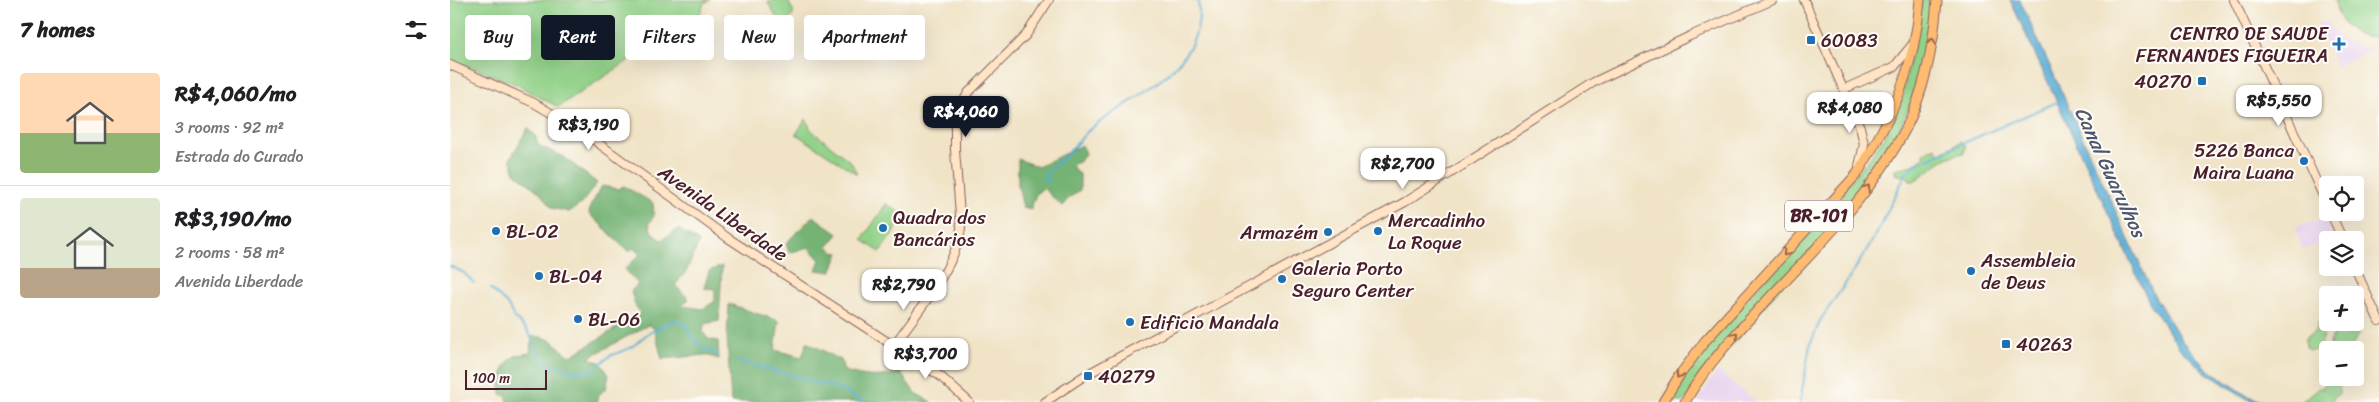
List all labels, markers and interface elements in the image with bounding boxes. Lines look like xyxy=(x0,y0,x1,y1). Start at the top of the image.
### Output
text: 7 homes xyxy=(20,11,95,49)
chip: Buy xyxy=(465,15,531,60)
chip: Rent xyxy=(541,15,615,60)
chip: Filters xyxy=(625,15,714,60)
chip: New xyxy=(724,15,794,60)
chip: Apartment xyxy=(804,15,925,60)
icon: filters xyxy=(402,16,430,44)
place label: CENTRO DE SAUDE FERNANDES FIGUEIRA xyxy=(2136,17,2329,72)
place label: 60083 xyxy=(1821,24,1878,57)
marker: 60083 xyxy=(1805,34,1817,46)
one-way arrow xyxy=(1926,37,1936,45)
marker: CENTRO DE SAUDE FERNANDES FIGUEIRA xyxy=(2332,37,2346,51)
place label: 40270 xyxy=(2134,65,2192,98)
text: R$4,060/mo xyxy=(175,75,296,113)
marker: 40270 xyxy=(2196,75,2208,87)
pin: R$5,550 xyxy=(2233,84,2325,127)
text: R$5,550 xyxy=(2247,86,2311,115)
pin: R$4,080 xyxy=(1804,92,1896,134)
icon: home xyxy=(60,93,120,153)
text: R$4,080 xyxy=(1818,93,1882,122)
pin: R$4,060 xyxy=(920,96,1012,138)
text: R$4,060 xyxy=(934,97,998,126)
water label: Canal Guarulhos xyxy=(2064,101,2157,246)
pin: R$3,190 xyxy=(543,108,635,151)
text: R$3,190 xyxy=(559,110,619,139)
text: 3 rooms · 92 m² xyxy=(175,113,284,142)
place label: 5226 Banca Maira Luana xyxy=(2193,134,2294,189)
text: Estrada do Curado xyxy=(175,142,303,171)
pin: R$2,700 xyxy=(1357,148,1449,190)
text: R$2,700 xyxy=(1371,149,1435,178)
street label: Avenida Liberdade xyxy=(650,155,795,270)
marker: 5226 Banca Maira Luana xyxy=(2298,155,2310,167)
map controls xyxy=(2319,176,2364,386)
button: locate xyxy=(2319,176,2364,221)
one-way arrow xyxy=(1862,185,1870,194)
text: R$3,190/mo xyxy=(175,200,291,238)
road number: BR-101 xyxy=(1785,200,1853,232)
place label: Quadra dos Bancários xyxy=(893,201,986,256)
place label: Mercadinho La Roque xyxy=(1388,204,1486,259)
place label: BL-02 xyxy=(506,215,559,248)
place label: Armazém xyxy=(1239,216,1318,249)
icon: home xyxy=(60,218,120,278)
marker: Quadra dos Bancários xyxy=(877,222,889,234)
marker: BL-02 xyxy=(490,225,502,237)
marker: Mercadinho La Roque xyxy=(1372,225,1384,237)
marker: Armazém xyxy=(1322,226,1334,238)
button: layers xyxy=(2319,231,2364,276)
text: 2 rooms · 58 m² xyxy=(175,238,285,267)
place label: Assembleia de Deus xyxy=(1980,244,2076,299)
one-way arrow xyxy=(1783,248,1792,257)
place label: Galeria Porto Seguro Center xyxy=(1292,252,1415,307)
place label: BL-04 xyxy=(549,260,603,293)
marker: Assembleia de Deus xyxy=(1965,265,1977,277)
text: Avenida Liberdade xyxy=(175,267,303,296)
pin: R$2,790 xyxy=(858,268,950,311)
marker: BL-04 xyxy=(533,270,545,282)
text: R$2,790 xyxy=(872,270,936,299)
marker: Galeria Porto Seguro Center xyxy=(1276,273,1288,285)
button: + xyxy=(2319,286,2364,331)
place label: BL-06 xyxy=(588,303,640,336)
place label: Edificio Mandala xyxy=(1140,306,1279,339)
marker: BL-06 xyxy=(572,313,584,325)
marker: Edificio Mandala xyxy=(1124,316,1136,328)
place label: 40263 xyxy=(2016,328,2073,361)
one-way arrow xyxy=(1729,331,1738,340)
pin: R$3,700 xyxy=(880,338,972,380)
marker: 40263 xyxy=(2000,338,2012,350)
text: R$3,700 xyxy=(895,339,957,368)
button: − xyxy=(2319,341,2364,386)
place label: 40279 xyxy=(1098,360,1155,393)
text: 100 m xyxy=(472,366,510,391)
scale bar xyxy=(465,367,548,390)
marker: 40279 xyxy=(1082,370,1094,382)
one-way arrow xyxy=(1676,370,1686,379)

